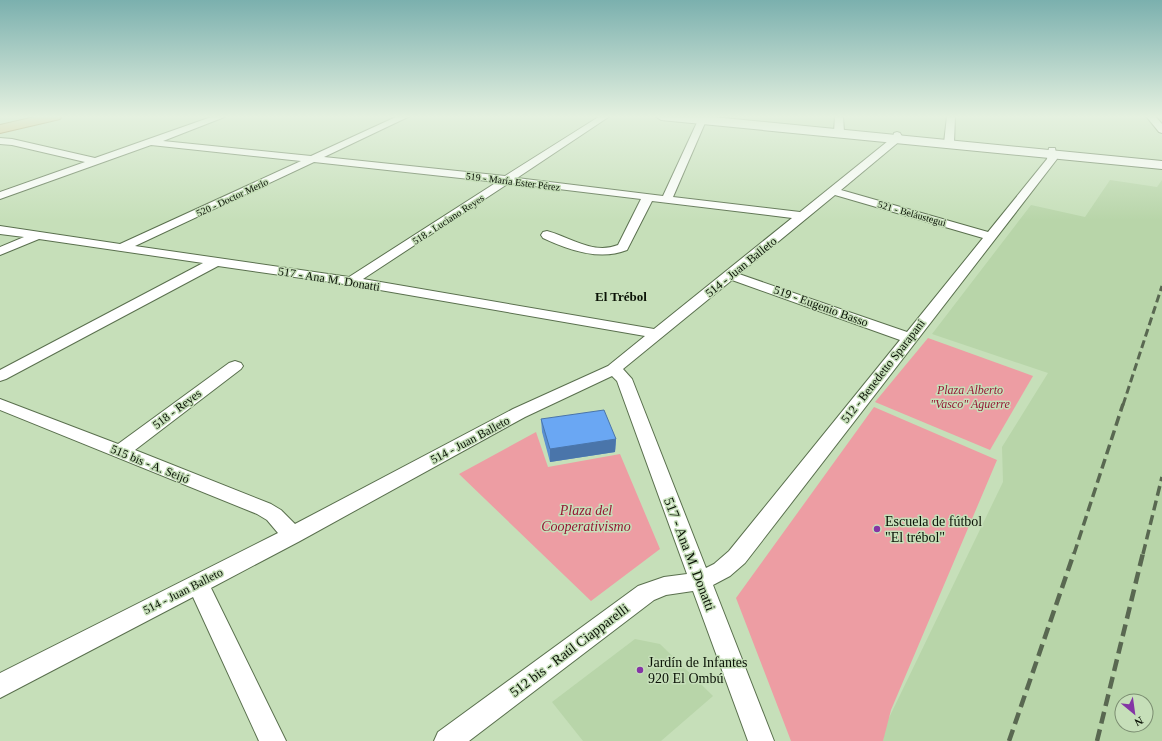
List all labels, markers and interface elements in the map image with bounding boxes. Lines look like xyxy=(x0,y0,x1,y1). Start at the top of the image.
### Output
street label: 519 - María Ester Pérez xyxy=(465,170,561,193)
street label: 520 - Doctor Merlo xyxy=(195,176,270,219)
street label: 518 - Luciano Reyes xyxy=(410,192,486,247)
street label: 521 - Beláustegui xyxy=(876,198,947,229)
street label: 514 - Juan Balleto xyxy=(703,234,779,300)
street label: 517 - Ana M. Donatti xyxy=(277,264,382,294)
street label: 519 - Eugenio Basso xyxy=(772,282,870,330)
district label: El Trébol xyxy=(595,289,647,304)
street label: 512 - Benedetto Sparapani xyxy=(838,316,928,426)
park label: Plaza Alberto "Vasco" Aguerre xyxy=(930,383,1011,411)
street label: 518 - Reyes xyxy=(150,386,204,432)
street label: 514 - Juan Balleto xyxy=(428,413,512,467)
street label: 515 bis - A. Seijó xyxy=(109,442,191,486)
street label: 517 - Ana M. Donatti xyxy=(661,495,718,613)
park label: Plaza del Cooperativismo xyxy=(541,503,631,534)
place label: Escuela de fútbol "El trébol" xyxy=(885,514,982,545)
marker: Escuela de fútbol "El trébol" xyxy=(872,524,882,534)
street label: 514 - Juan Balleto xyxy=(141,565,225,617)
street label: 512 bis - Raúl Ciapparelli xyxy=(507,601,632,700)
place label: Jardín de Infantes 920 El Ombú xyxy=(648,655,748,686)
marker: Jardín de Infantes 920 El Ombú xyxy=(635,665,645,675)
north arrow xyxy=(1114,693,1154,733)
text: N xyxy=(1132,715,1145,729)

